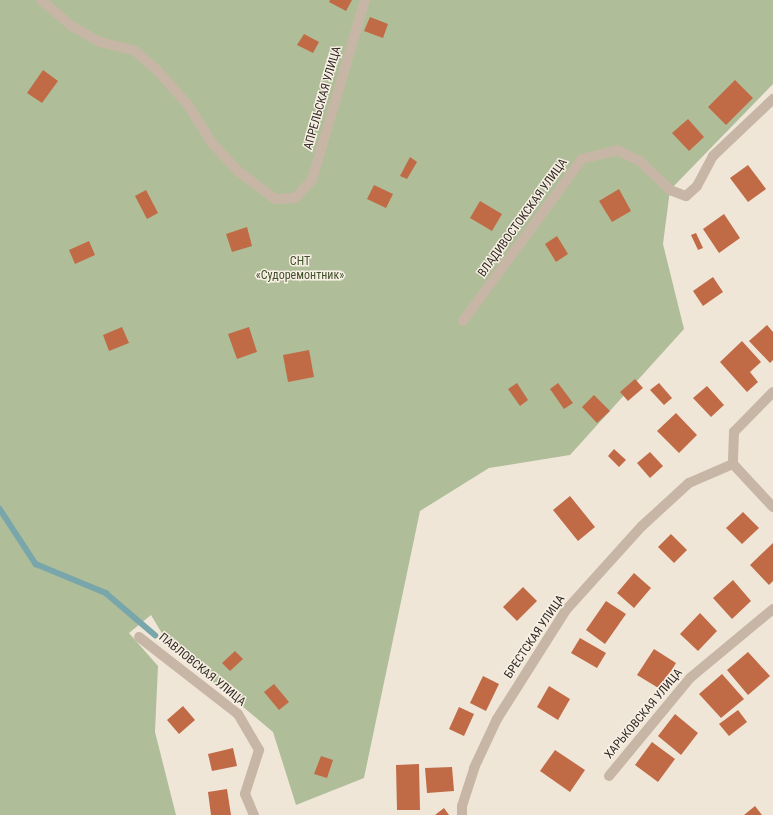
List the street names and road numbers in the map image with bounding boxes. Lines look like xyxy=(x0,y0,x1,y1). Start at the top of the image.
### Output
street label: АПРЕЛЬСКАЯ УЛИЦА xyxy=(301,45,345,151)
street label: ВЛАДИВОСТОКСКАЯ УЛИЦА xyxy=(475,156,571,280)
street label: БРЕСТСКАЯ УЛИЦА xyxy=(502,592,568,682)
street label: ПАВЛОВСКАЯ УЛИЦА xyxy=(156,630,248,710)
street label: ХАРЬКОВСКАЯ УЛИЦА xyxy=(602,666,686,762)

